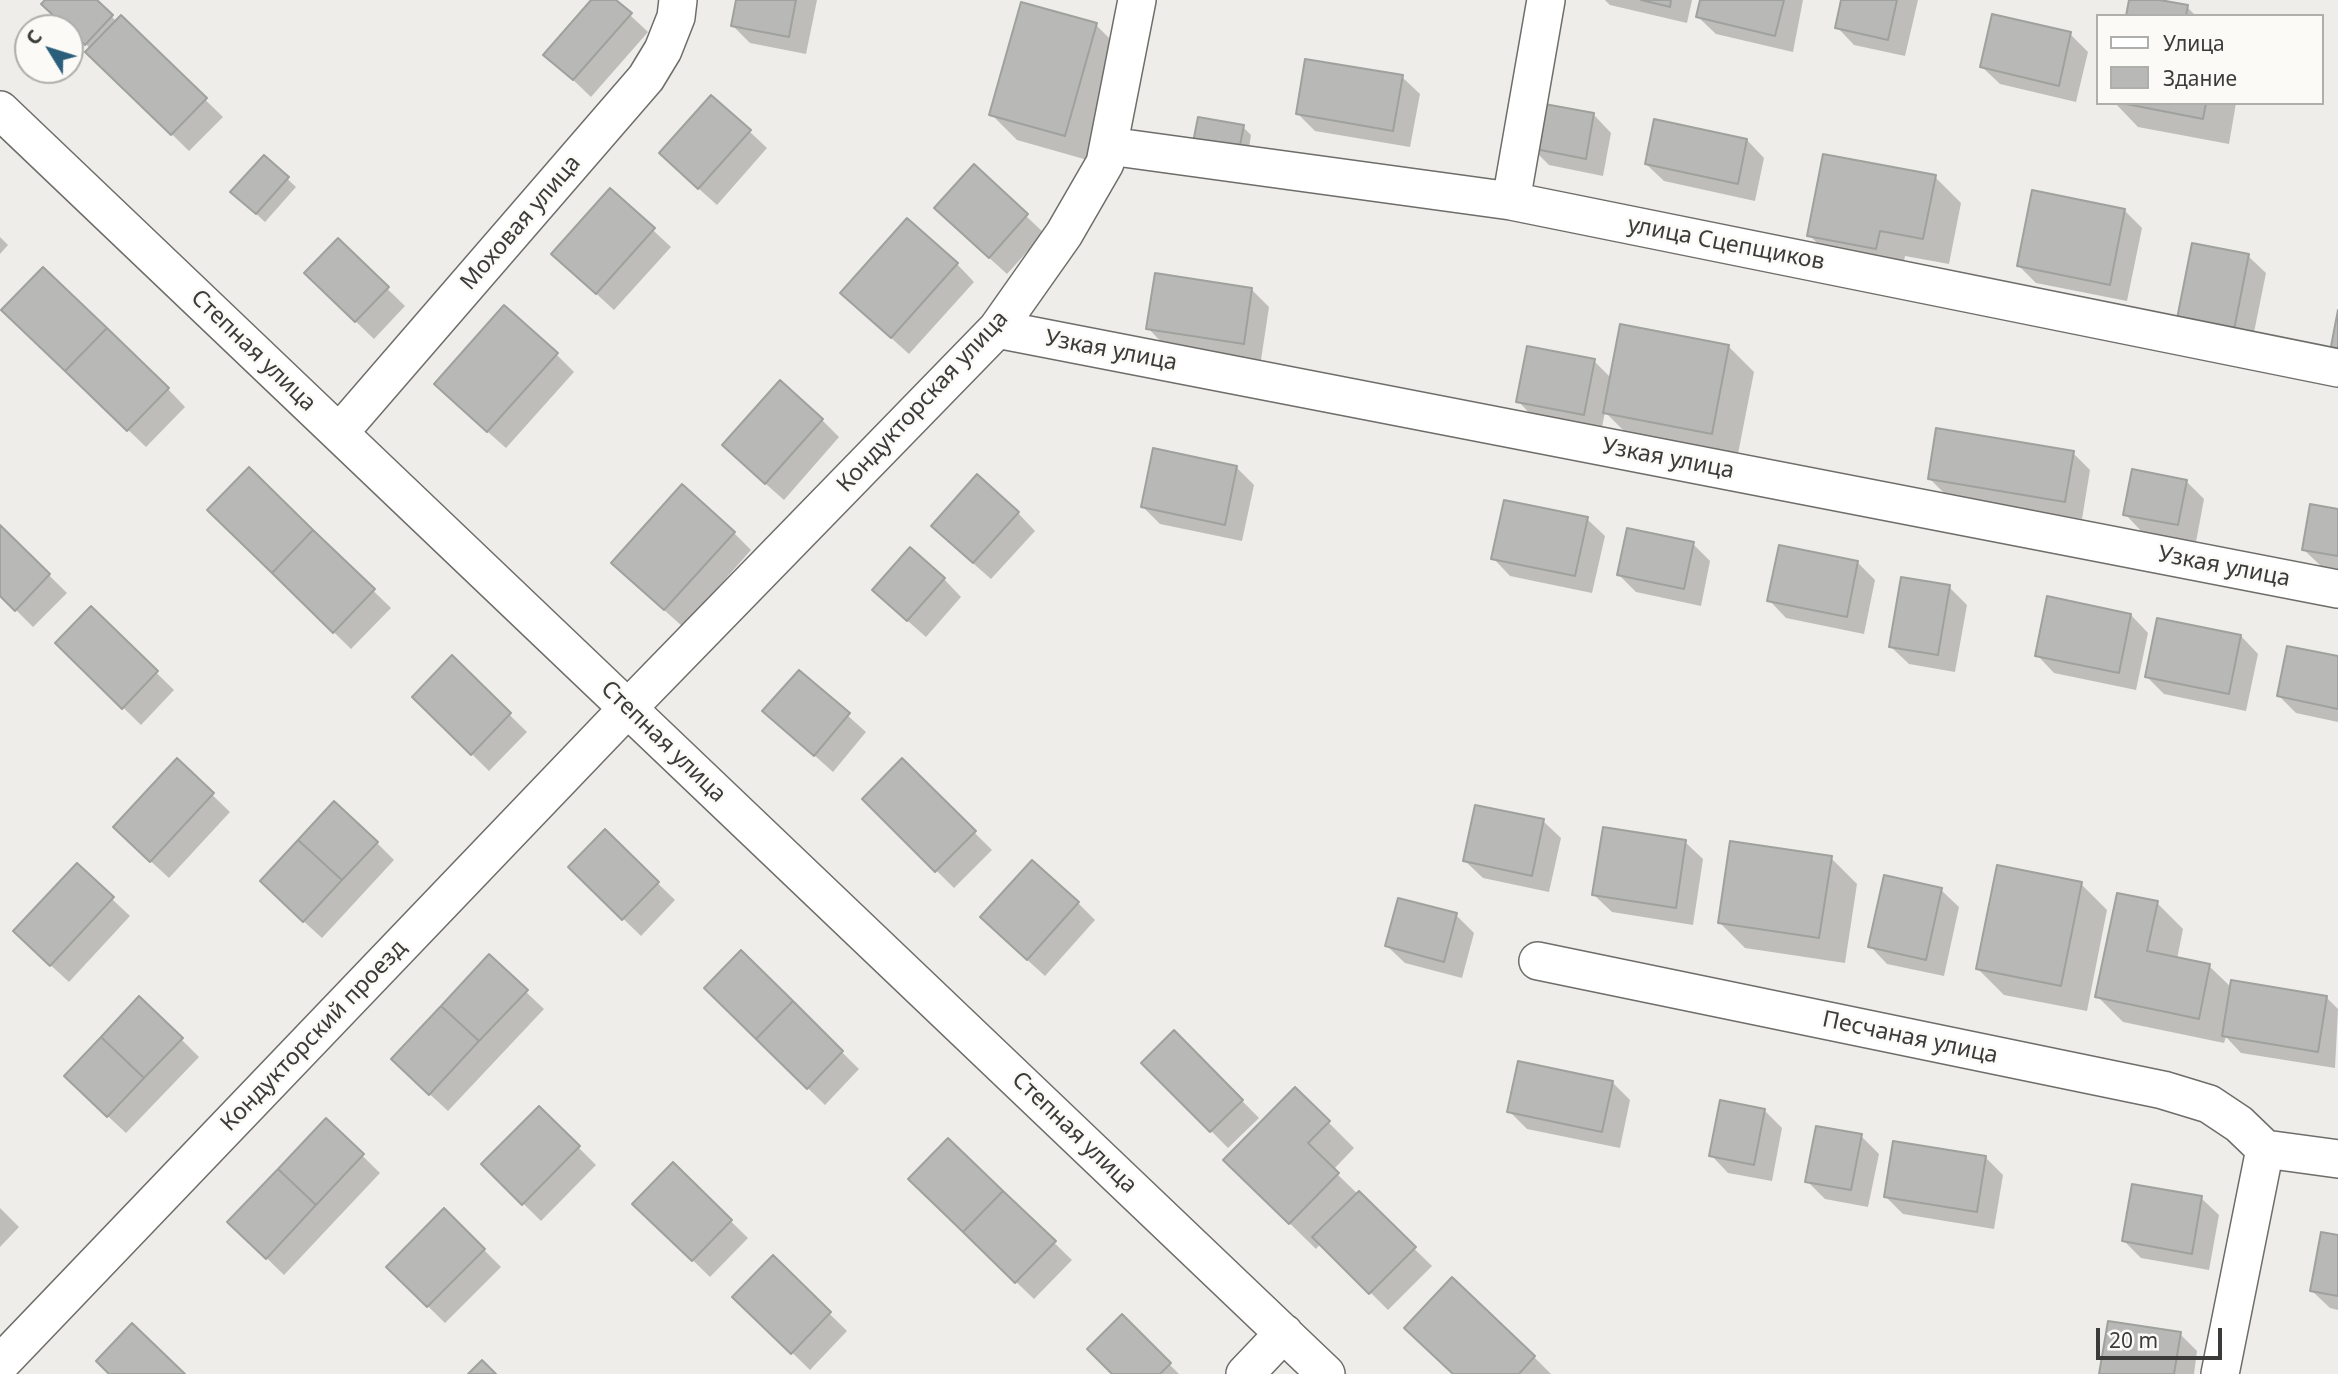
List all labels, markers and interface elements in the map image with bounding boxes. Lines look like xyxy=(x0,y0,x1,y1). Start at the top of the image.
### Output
north arrow xyxy=(14,14,84,84)
legend xyxy=(2096,14,2324,105)
text: С xyxy=(20,24,48,50)
text: Улица xyxy=(2163,29,2225,57)
text: Здание xyxy=(2163,64,2237,92)
street label: Моховая улица xyxy=(455,150,587,296)
street label: улица Сцепщиков xyxy=(1625,211,1827,277)
street label: Степная улица xyxy=(185,284,321,418)
street label: Кондукторская улица xyxy=(832,306,1014,498)
street label: Узкая улица xyxy=(1043,325,1179,377)
street label: Узкая улица xyxy=(1600,433,1736,485)
street label: Узкая улица xyxy=(2156,541,2292,593)
street label: Степная улица xyxy=(595,675,731,809)
street label: Кондукторский проезд xyxy=(215,935,413,1137)
street label: Песчаная улица xyxy=(1820,1006,2000,1070)
street label: Степная улица xyxy=(1006,1066,1142,1200)
scale bar xyxy=(2100,1314,2226,1358)
text: 20 m xyxy=(2109,1326,2158,1354)

